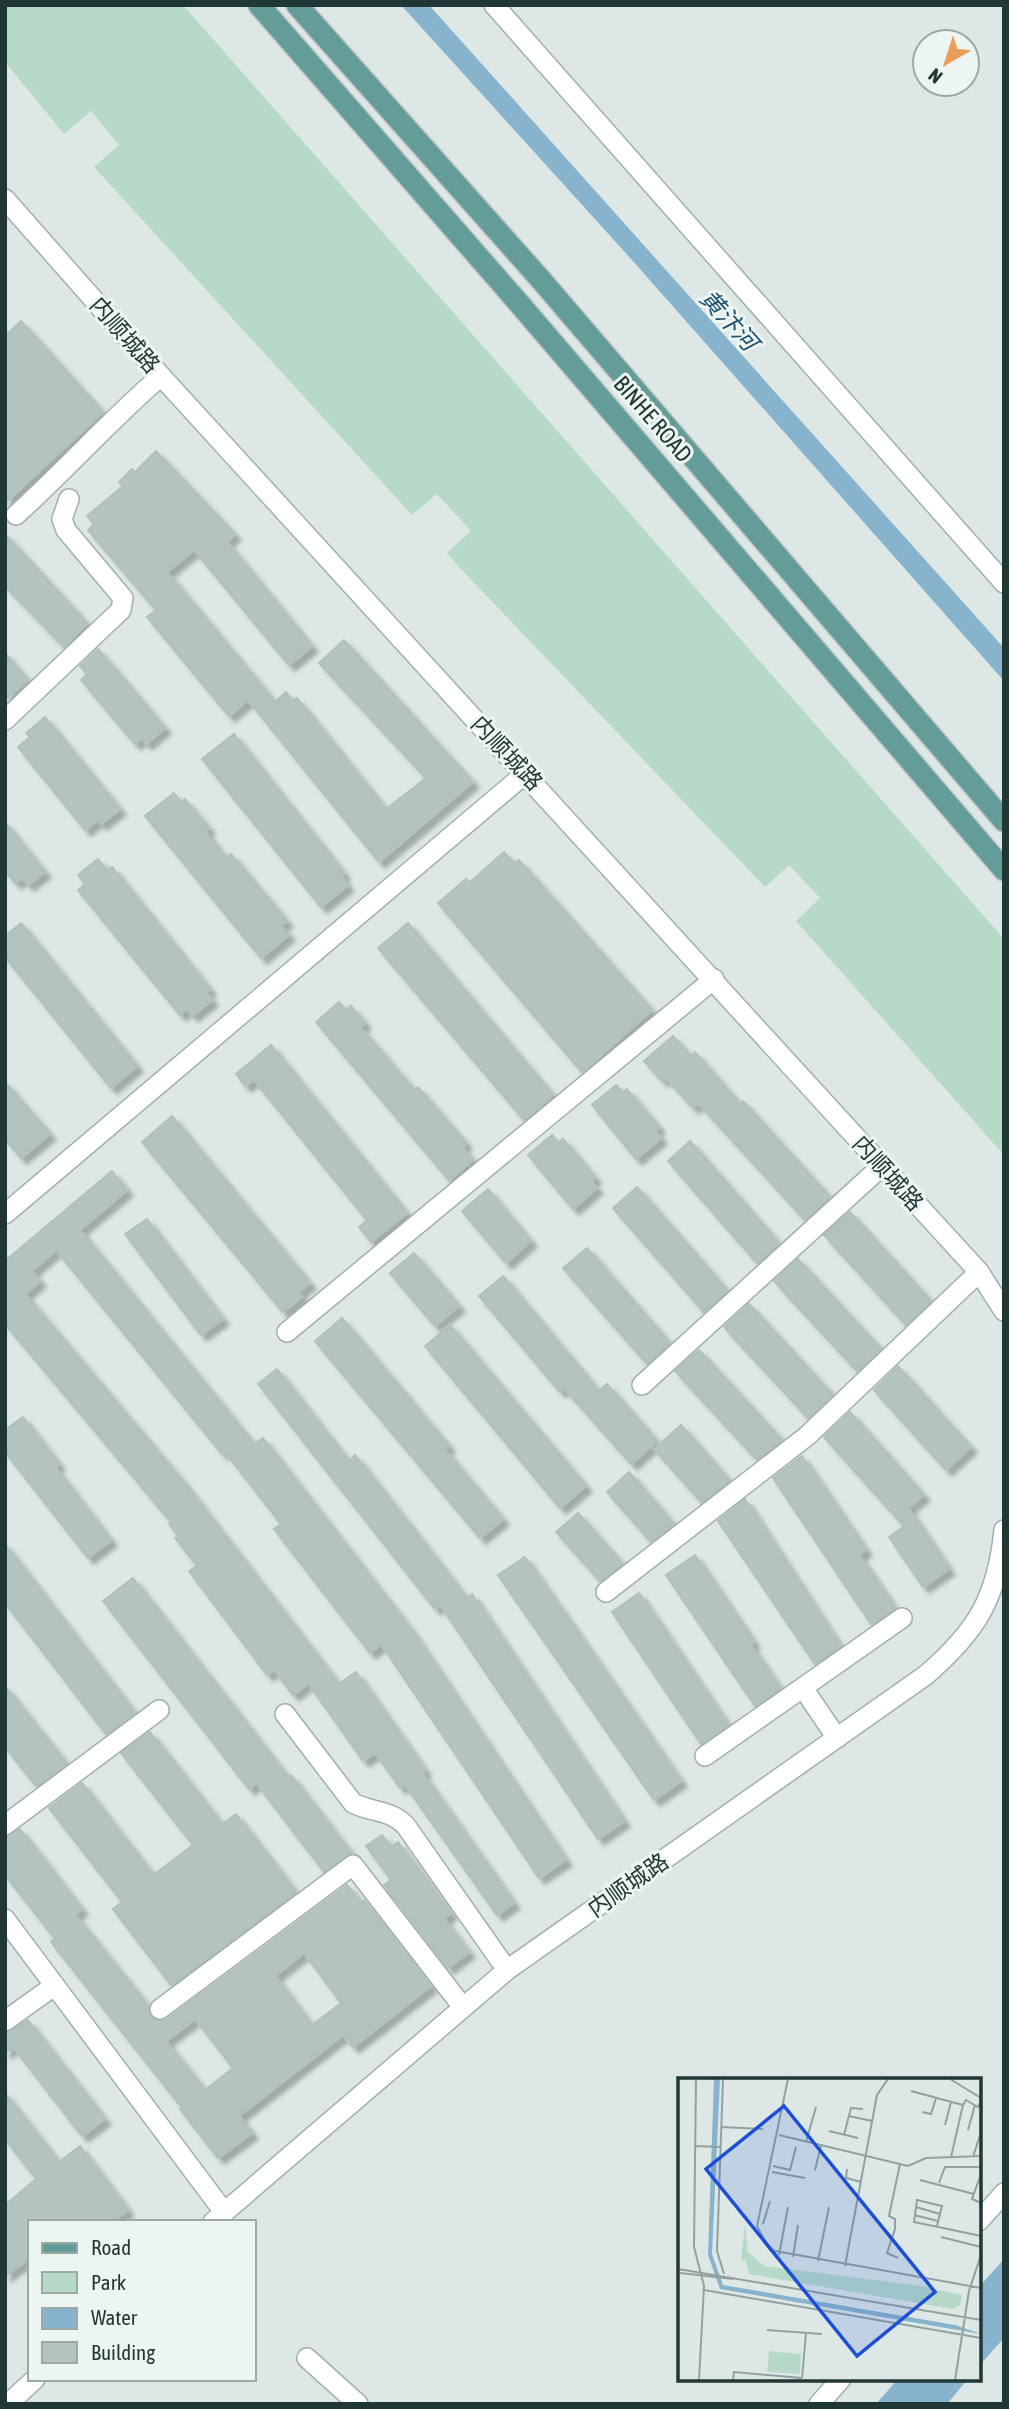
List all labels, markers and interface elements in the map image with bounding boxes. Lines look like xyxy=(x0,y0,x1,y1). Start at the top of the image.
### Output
north arrow xyxy=(911,28,981,98)
text: N xyxy=(924,64,947,88)
water label: 黄汴河 xyxy=(695,284,766,359)
street label: 内顺城路 xyxy=(85,292,165,378)
street label: BINHE ROAD xyxy=(609,371,697,467)
street label: 内顺城路 xyxy=(466,710,548,796)
street label: 内顺城路 xyxy=(848,1130,928,1216)
street label: 内顺城路 xyxy=(583,1848,673,1922)
inset map xyxy=(678,2078,981,2381)
legend xyxy=(28,2220,256,2381)
text: Road xyxy=(91,2235,131,2259)
text: Park xyxy=(91,2270,126,2294)
text: Water xyxy=(91,2305,138,2329)
text: Building xyxy=(91,2340,155,2364)

